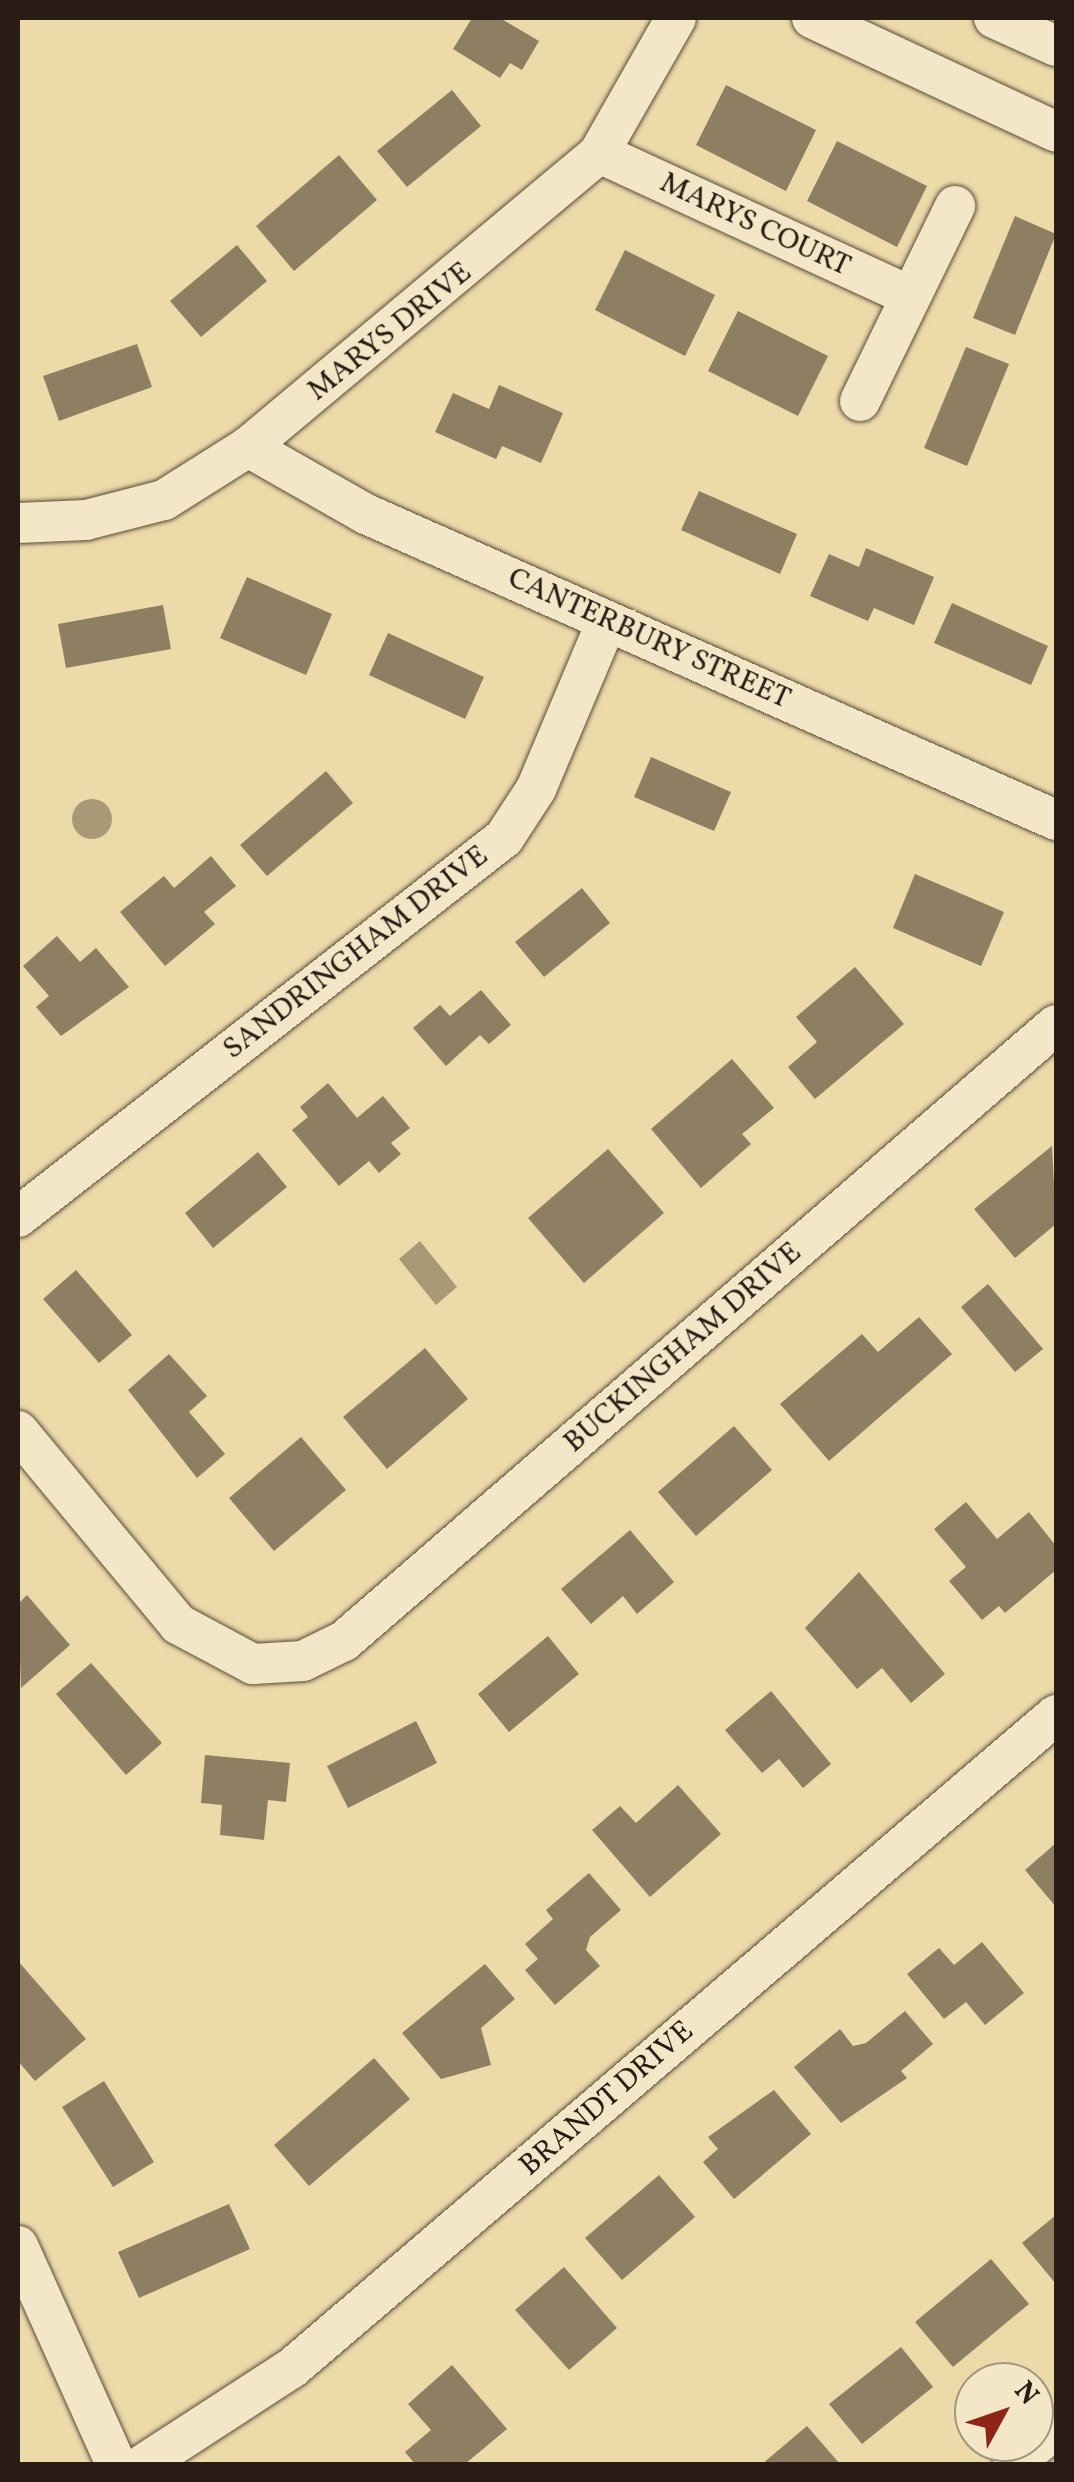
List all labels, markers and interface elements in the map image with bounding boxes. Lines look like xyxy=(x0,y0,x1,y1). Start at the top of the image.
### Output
street label: MARYS COURT xyxy=(654,165,856,285)
street label: MARYS DRIVE xyxy=(301,255,479,409)
street label: CANTERBURY STREET xyxy=(502,560,796,718)
street label: SANDRINGHAM DRIVE xyxy=(216,838,496,1068)
street label: BUCKINGHAM DRIVE xyxy=(557,1235,809,1461)
street label: BRANDT DRIVE xyxy=(512,2013,702,2185)
north arrow xyxy=(954,2362,1054,2462)
text: N xyxy=(1004,2373,1047,2414)

